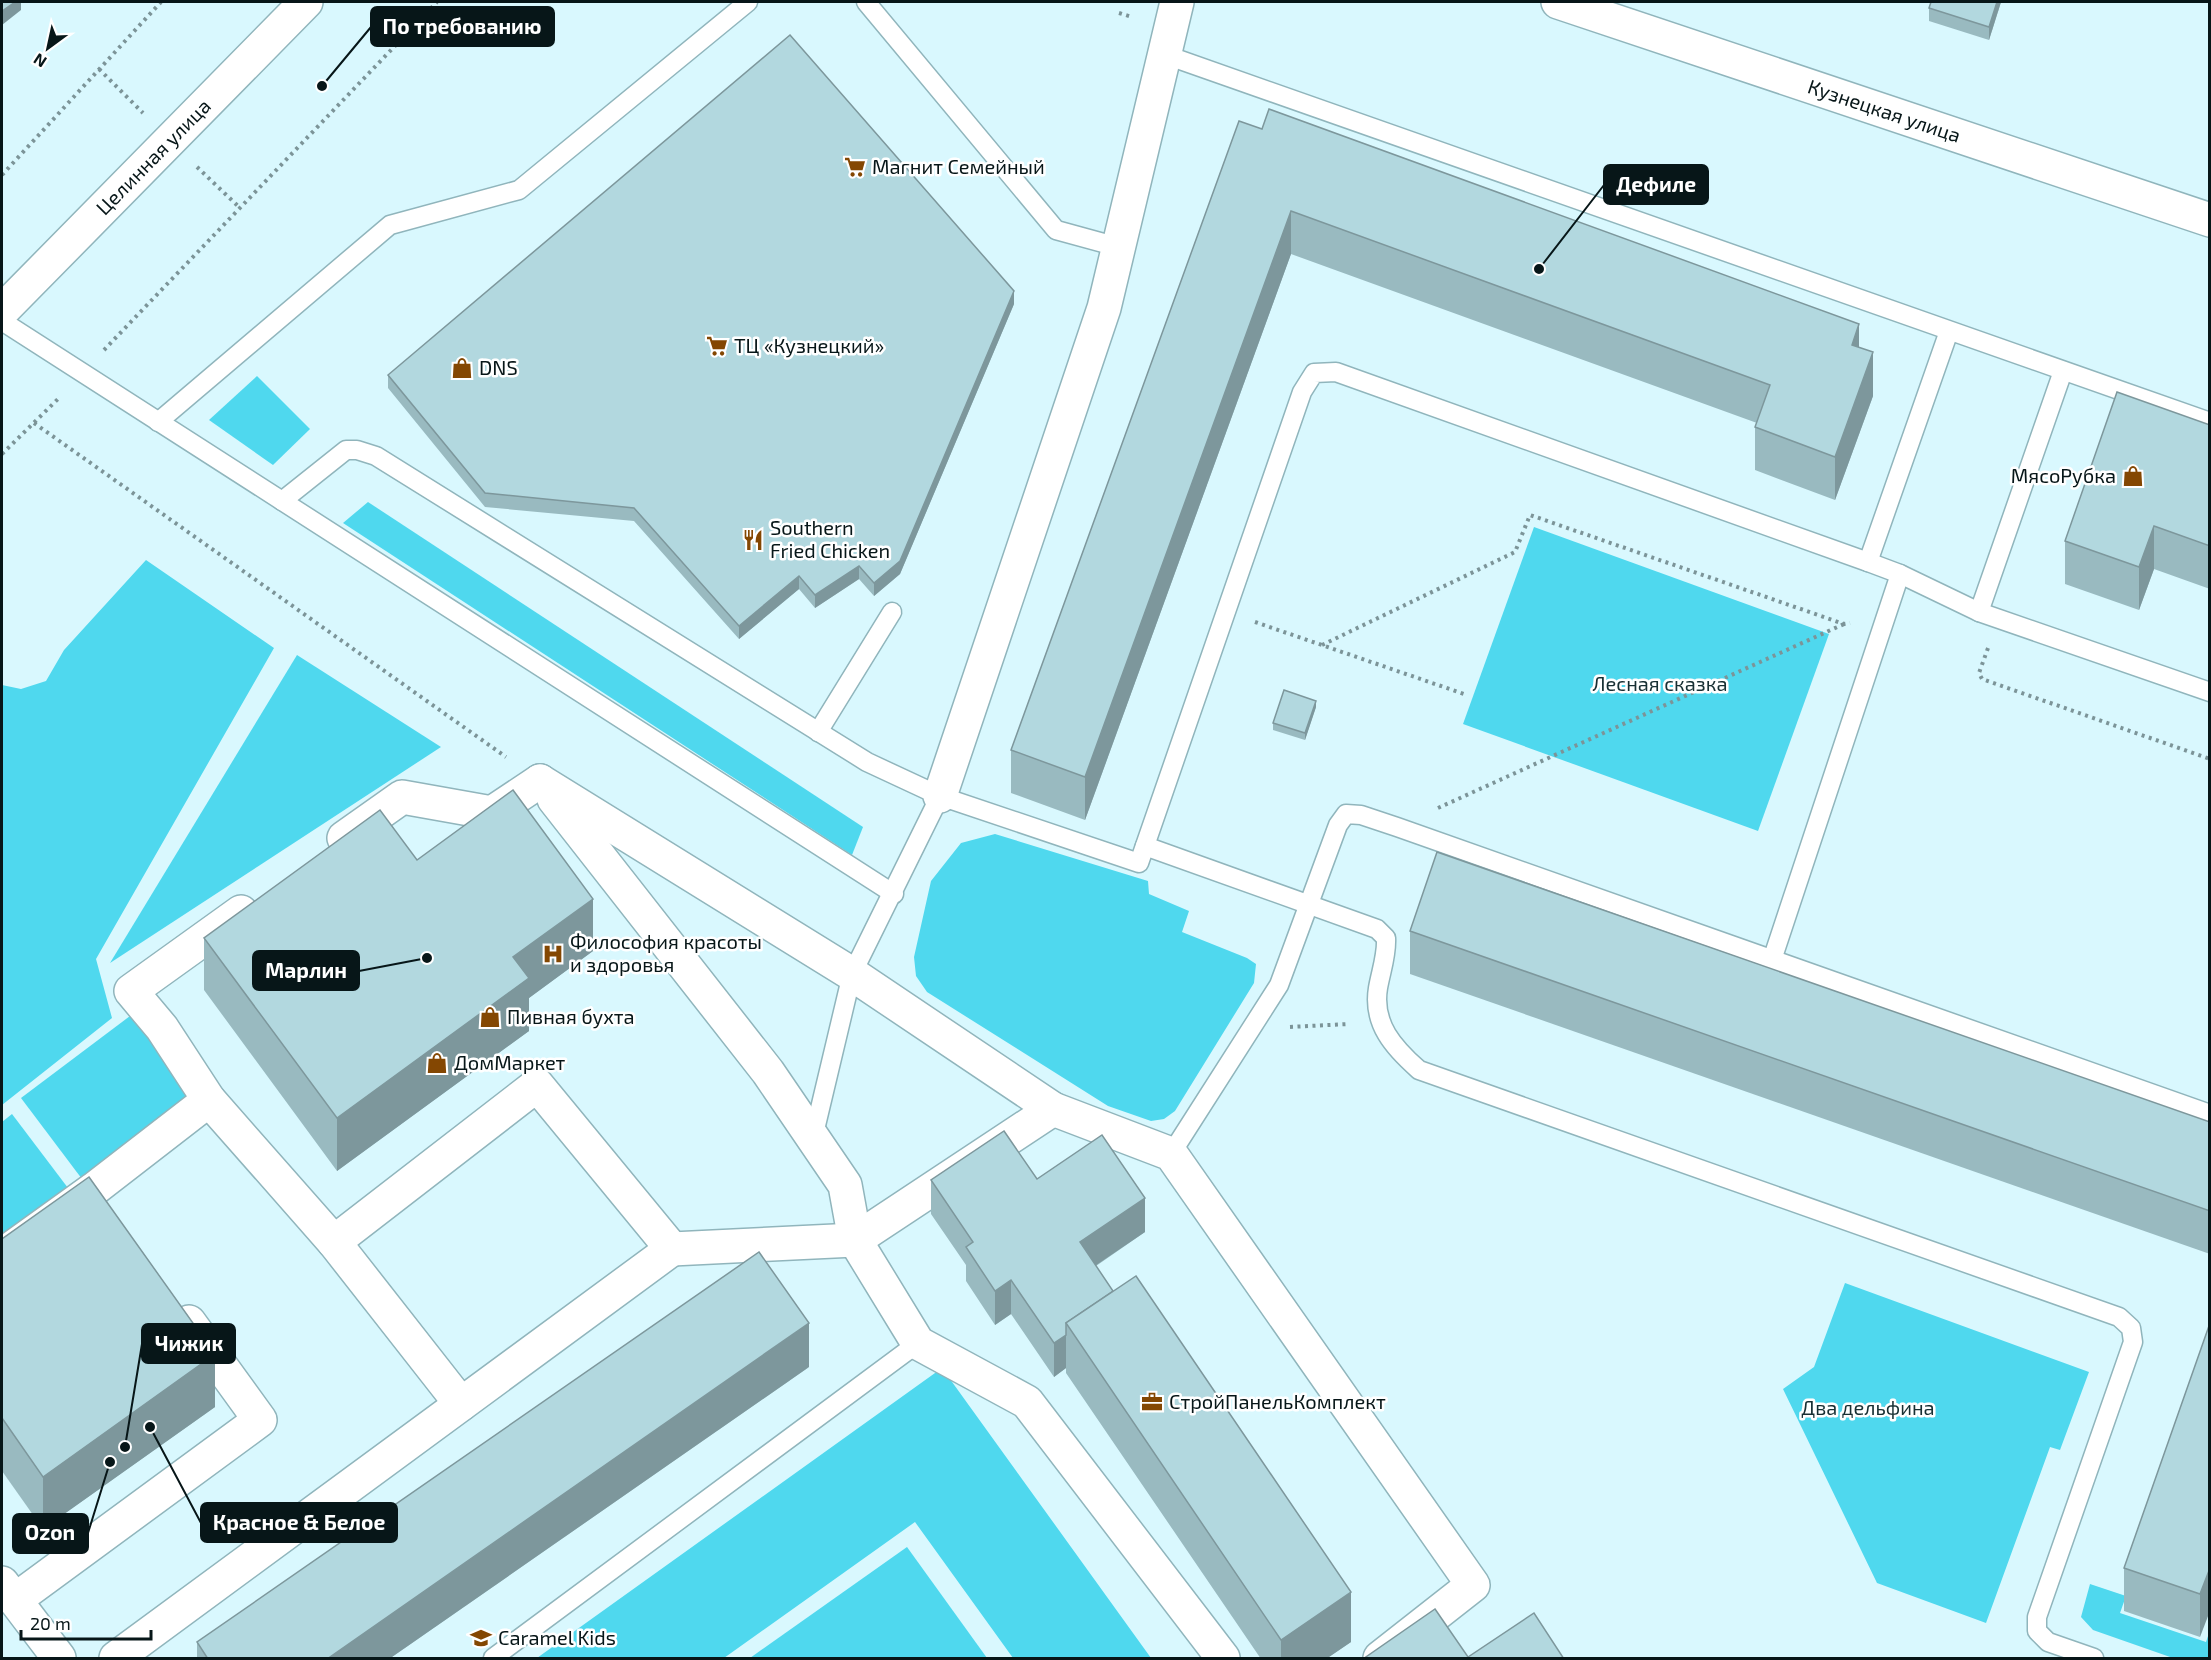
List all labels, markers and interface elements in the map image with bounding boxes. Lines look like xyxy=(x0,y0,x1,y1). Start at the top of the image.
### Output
callout: По требованию xyxy=(371,7,554,46)
text: По требованию xyxy=(383,13,541,38)
north arrow xyxy=(18,18,78,78)
text: N xyxy=(30,50,50,72)
street label: Кузнецкая улица xyxy=(1805,73,1964,147)
street label: Целинная улица xyxy=(90,93,215,219)
place label: Магнит Семейный xyxy=(872,154,1045,178)
supermarket icon: Магнит Семейный xyxy=(843,155,867,179)
callout: Дефиле xyxy=(1604,165,1708,204)
text: Дефиле xyxy=(1616,171,1696,196)
place label: ТЦ «Кузнецкий» xyxy=(734,333,884,358)
supermarket icon: ТЦ «Кузнецкий» xyxy=(705,334,729,358)
place label: DNS xyxy=(479,355,518,379)
shop icon: DNS xyxy=(450,356,474,380)
place label: МясоРубка xyxy=(2011,463,2116,488)
shop icon: МясоРубка xyxy=(2121,464,2145,488)
place label: Southern Fried Chicken xyxy=(770,515,890,562)
restaurant icon: Southern Fried Chicken xyxy=(741,528,765,552)
park label: Лесная сказка xyxy=(1593,671,1727,695)
place label: Философия красоты и здоровья xyxy=(570,929,762,976)
hospital icon: Философия красоты и здоровья xyxy=(541,942,565,966)
callout: Марлин xyxy=(253,951,359,990)
text: Марлин xyxy=(265,957,347,982)
place label: Пивная бухта xyxy=(507,1004,635,1029)
shop icon: Пивная бухта xyxy=(478,1005,502,1029)
place label: ДомМаркет xyxy=(454,1050,566,1074)
shop icon: ДомМаркет xyxy=(425,1051,449,1075)
callout: Чижик xyxy=(142,1324,235,1363)
text: Чижик xyxy=(155,1330,223,1355)
place label: СтройПанельКомплект xyxy=(1169,1389,1386,1413)
office icon: СтройПанельКомплект xyxy=(1140,1390,1164,1414)
park label: Два дельфина xyxy=(1801,1395,1935,1419)
callout: Красное & Белое xyxy=(201,1503,397,1542)
text: Красное & Белое xyxy=(213,1509,385,1534)
callout: Ozon xyxy=(13,1514,88,1553)
text: Ozon xyxy=(25,1519,75,1544)
scale bar xyxy=(21,1603,152,1641)
text: 20 m xyxy=(30,1612,71,1634)
place label: Caramel Kids xyxy=(498,1625,616,1649)
school or university icon: Caramel Kids xyxy=(469,1626,493,1650)

